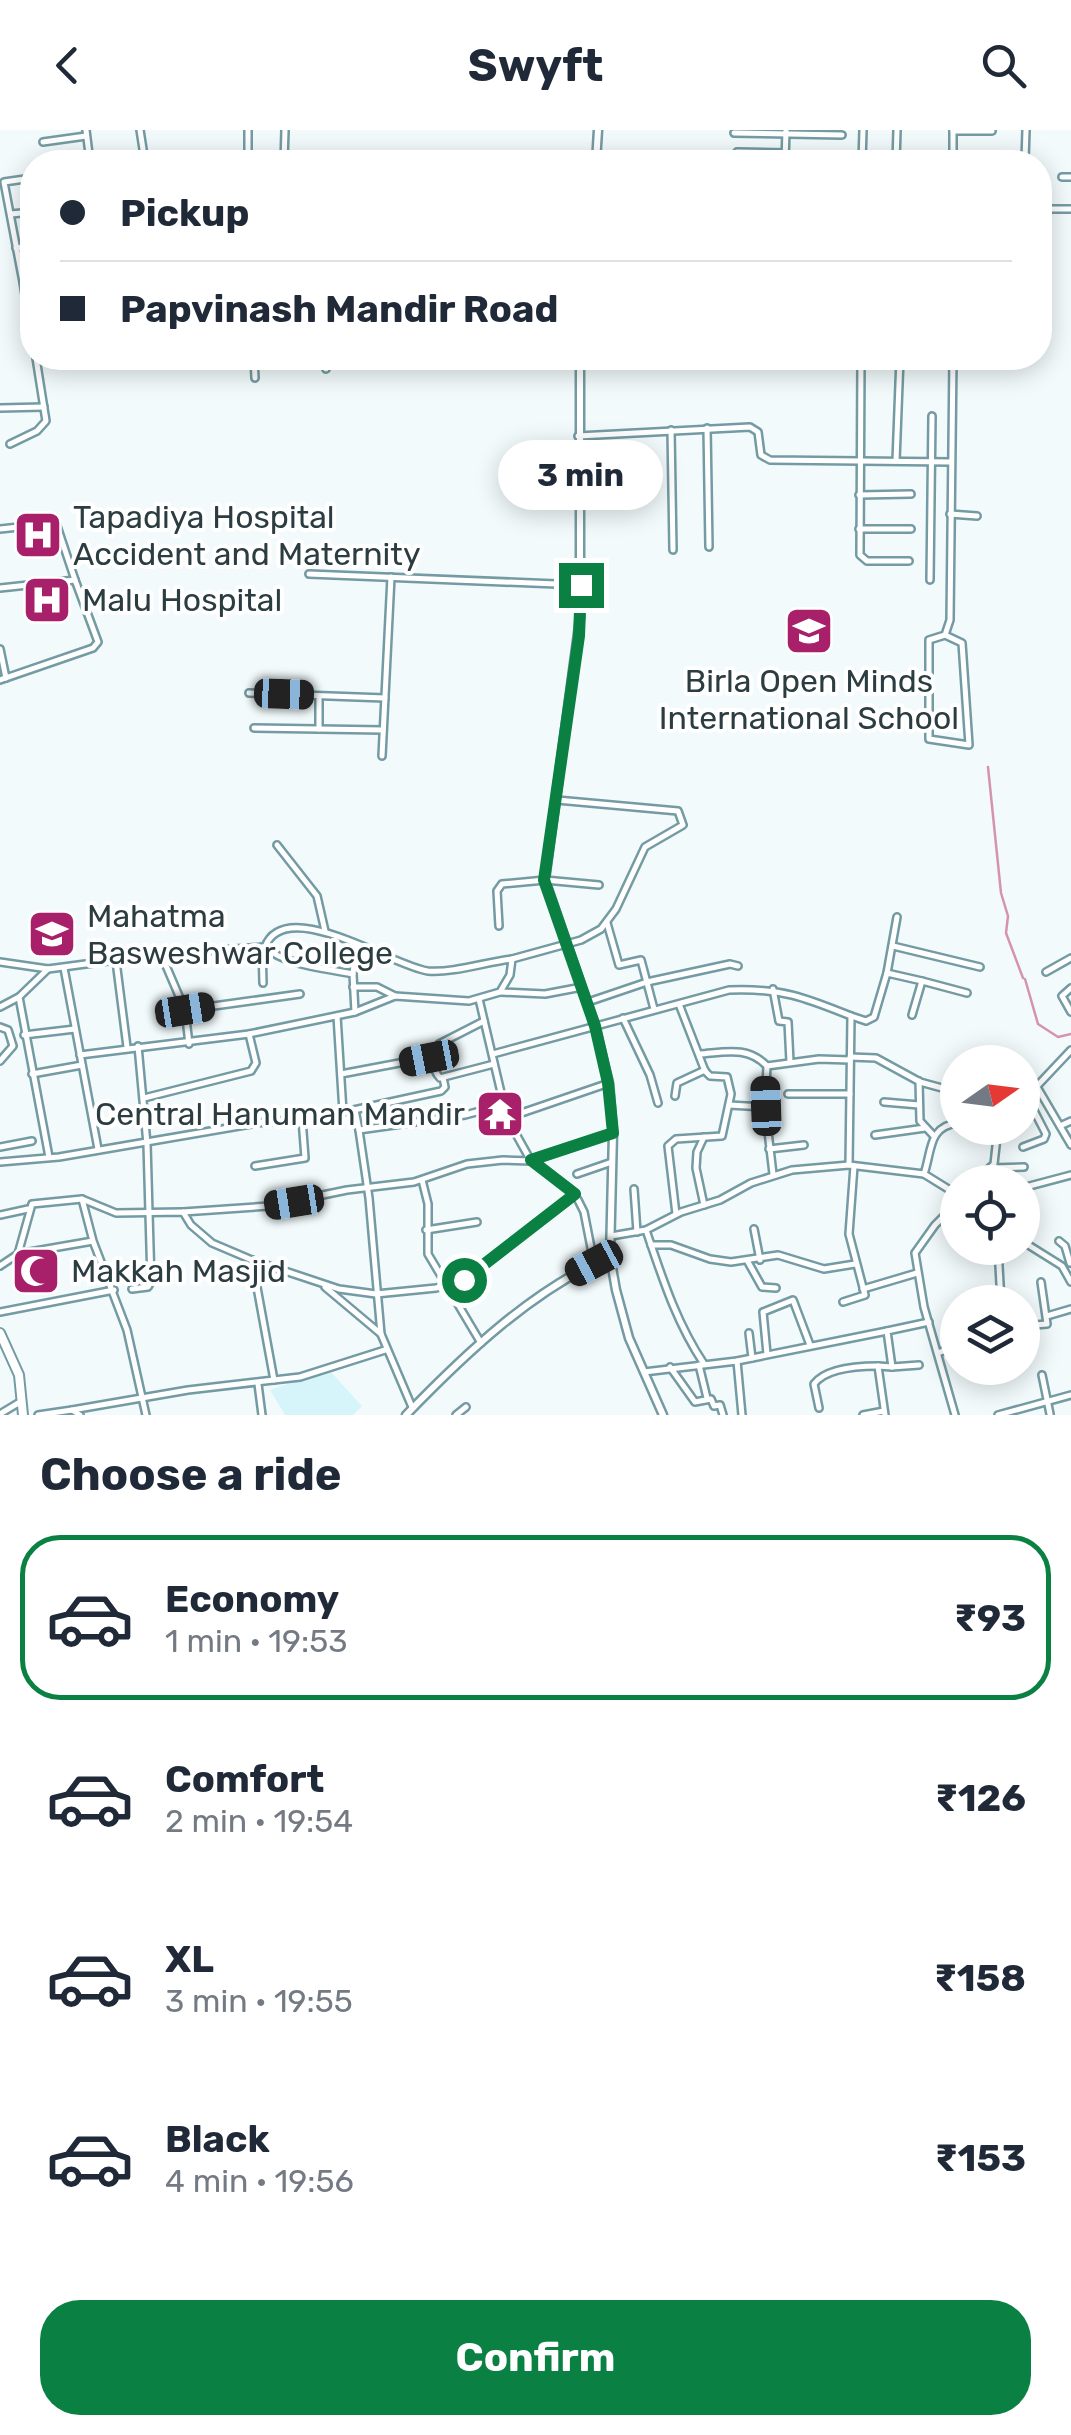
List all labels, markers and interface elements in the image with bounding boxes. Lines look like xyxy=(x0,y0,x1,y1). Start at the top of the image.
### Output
icon: back xyxy=(40,38,95,93)
icon: search xyxy=(976,38,1031,93)
text: Swyft xyxy=(468,39,603,92)
text: Pickup xyxy=(120,190,249,236)
text: Papvinash Mandir Road xyxy=(120,286,558,332)
callout: 3 min xyxy=(498,440,664,510)
text: 3 min xyxy=(537,456,624,494)
place label: Tapadiya Hospital Accident and Maternity xyxy=(73,498,421,573)
hospital icon: Tapadiya Hospital Accident and Maternity xyxy=(12,509,64,561)
route end xyxy=(559,563,604,608)
hospital icon: Malu Hospital xyxy=(21,574,73,626)
place label: Malu Hospital xyxy=(82,581,282,619)
school or university icon: Birla Open Minds International School xyxy=(783,605,835,657)
place label: Birla Open Minds International School xyxy=(659,662,959,737)
car xyxy=(253,678,315,710)
place label: Mahatma Basweshwar College xyxy=(87,897,393,972)
school or university icon: Mahatma Basweshwar College xyxy=(26,908,78,960)
car xyxy=(153,990,217,1030)
car xyxy=(397,1038,461,1078)
north arrow xyxy=(940,1045,1040,1145)
map controls xyxy=(940,1045,1040,1385)
car xyxy=(750,1075,782,1137)
temple icon: Central Hanuman Mandir xyxy=(474,1088,526,1140)
place label: Central Hanuman Mandir xyxy=(95,1095,465,1133)
button: locate xyxy=(940,1165,1040,1265)
car xyxy=(262,1182,326,1222)
car xyxy=(560,1236,628,1290)
mosque icon: Makkah Masjid xyxy=(10,1245,62,1297)
place label: Makkah Masjid xyxy=(71,1252,286,1290)
route start xyxy=(442,1258,487,1303)
button: layers xyxy=(940,1285,1040,1385)
text: Choose a ride xyxy=(40,1448,342,1501)
icon: car xyxy=(45,1573,135,1663)
text: Economy xyxy=(165,1576,339,1622)
text: ₹93 xyxy=(954,1595,1026,1641)
text: 1 min · 19:53 xyxy=(165,1622,347,1660)
icon: car xyxy=(45,1753,135,1843)
text: Comfort xyxy=(165,1756,324,1802)
text: ₹126 xyxy=(935,1775,1026,1821)
text: 2 min · 19:54 xyxy=(165,1802,353,1840)
icon: car xyxy=(45,1933,135,2023)
text: XL xyxy=(165,1936,214,1982)
text: ₹158 xyxy=(934,1955,1026,2001)
text: 3 min · 19:55 xyxy=(165,1982,353,2020)
icon: car xyxy=(45,2113,135,2203)
text: Black xyxy=(165,2116,270,2162)
text: ₹153 xyxy=(935,2135,1026,2181)
text: 4 min · 19:56 xyxy=(165,2162,354,2200)
button: Confirm xyxy=(40,2300,1031,2415)

